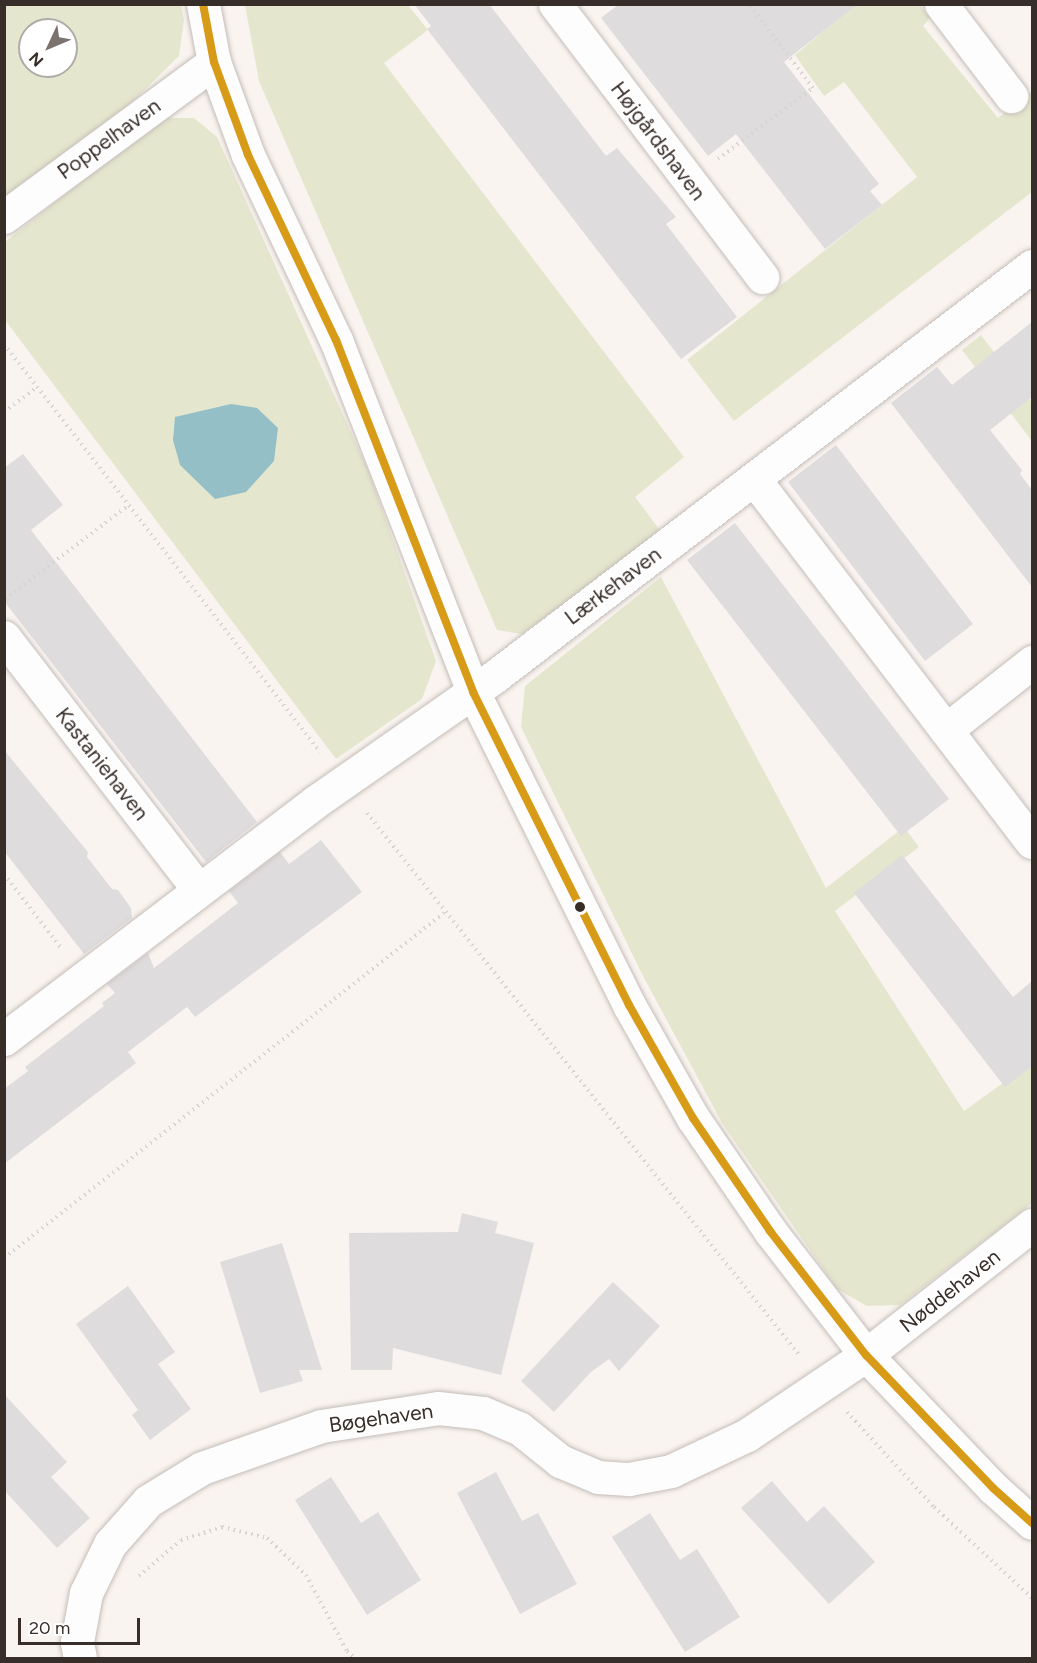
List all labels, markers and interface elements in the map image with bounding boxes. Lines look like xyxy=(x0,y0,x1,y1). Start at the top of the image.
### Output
north arrow xyxy=(18,18,78,78)
text: N xyxy=(25,48,47,71)
street label: Højgårdshaven xyxy=(605,77,711,205)
street label: Poppelhaven xyxy=(53,93,165,185)
street label: Lærkehaven xyxy=(560,542,666,630)
street label: Kastaniehaven xyxy=(50,703,154,825)
unlabelled marker xyxy=(574,901,586,913)
street label: Nøddehaven xyxy=(895,1244,1005,1338)
street label: Bøgehaven xyxy=(327,1398,435,1438)
scale bar xyxy=(21,1606,142,1644)
text: 20 m xyxy=(29,1617,70,1639)

